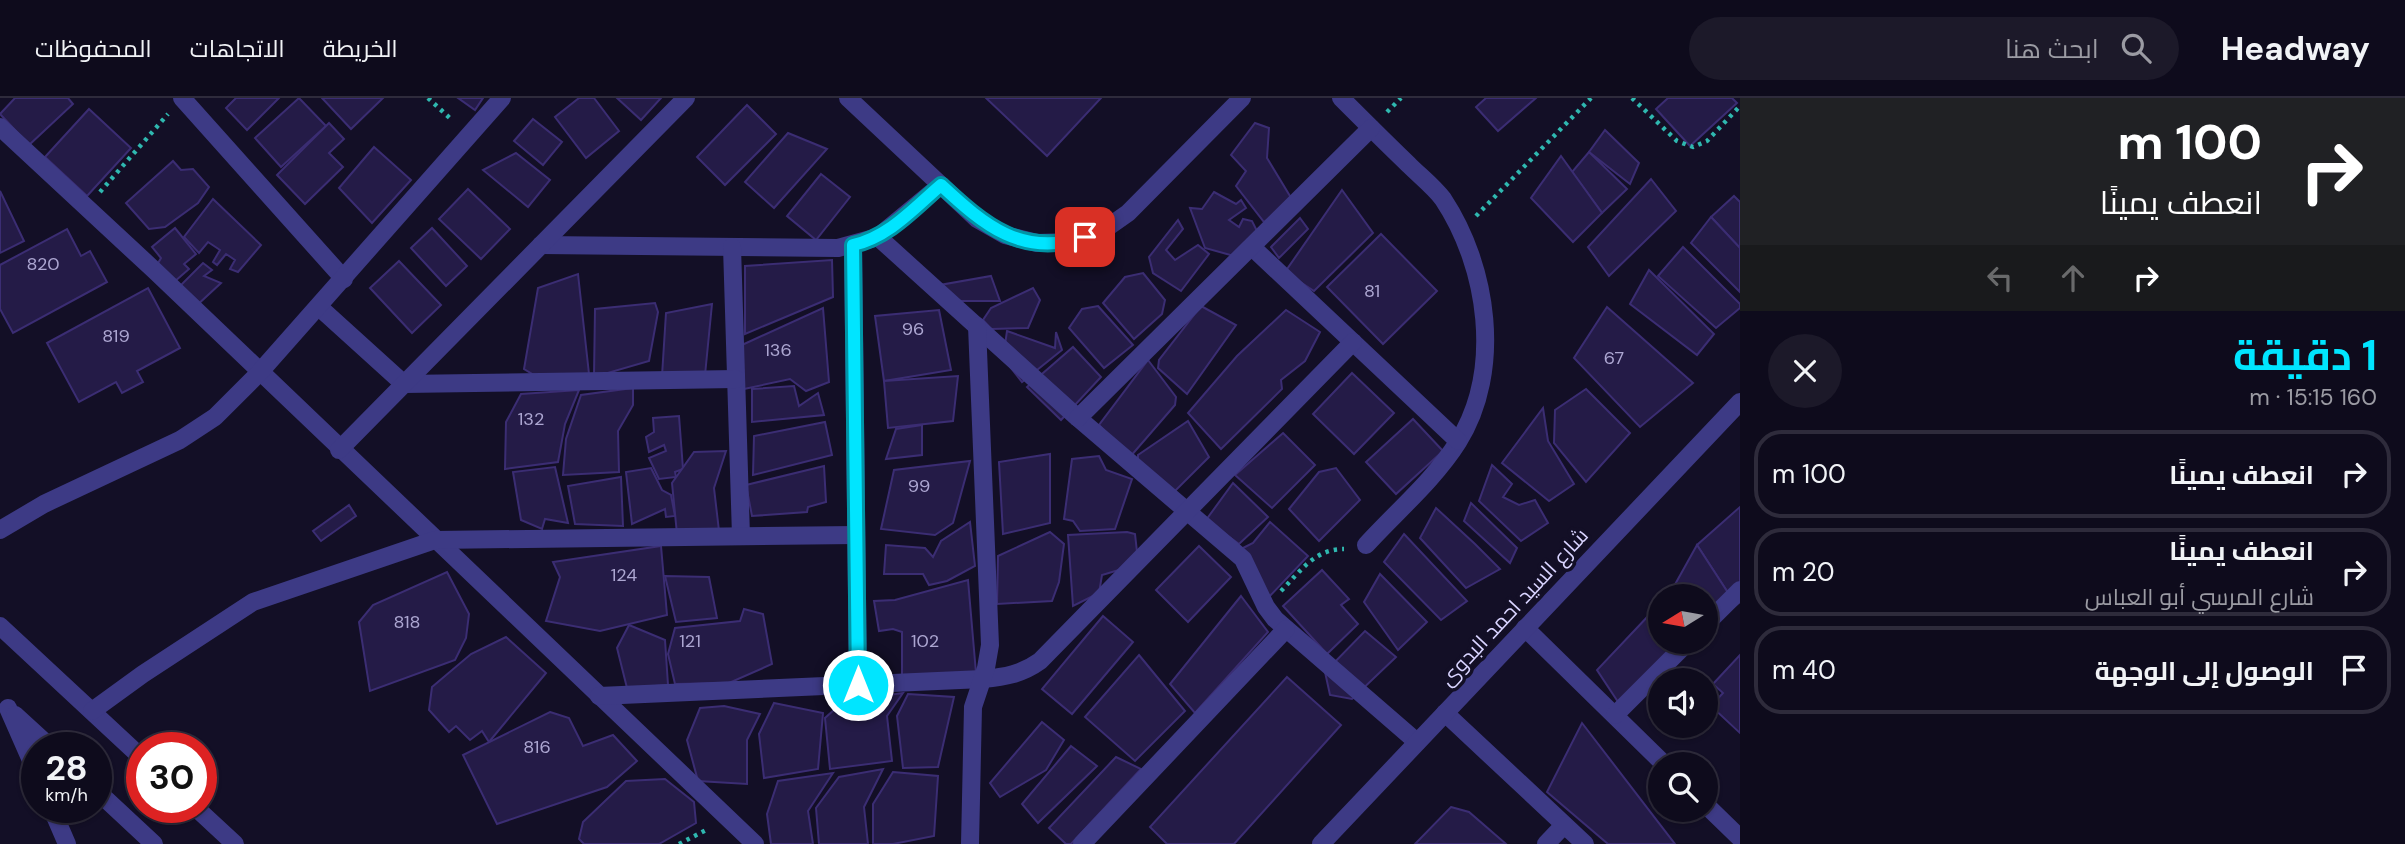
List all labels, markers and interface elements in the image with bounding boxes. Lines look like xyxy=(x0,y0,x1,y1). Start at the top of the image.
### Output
search box xyxy=(1689,17,2179,80)
text: Headway xyxy=(2221,27,2370,70)
icon: search xyxy=(2117,29,2155,67)
text: ابحث هنا xyxy=(2005,32,2099,66)
text: المحفوظات xyxy=(35,33,152,64)
text: الاتجاهات xyxy=(190,33,285,64)
text: الخريطة xyxy=(323,33,398,64)
text: 100 m xyxy=(2118,110,2262,174)
icon: right xyxy=(2286,126,2377,217)
text: انعطف يمينًا xyxy=(2100,182,2262,224)
pin xyxy=(1055,207,1115,267)
icon: arrive xyxy=(1066,218,1104,256)
house number: 820 xyxy=(26,252,60,276)
icon: left xyxy=(1981,259,2019,297)
icon: ahead xyxy=(2054,259,2092,297)
icon: right xyxy=(2127,259,2165,297)
house number: 81 xyxy=(1364,279,1380,303)
house number: 96 xyxy=(902,317,924,341)
house number: 819 xyxy=(102,324,130,348)
text: 1 دقيقة xyxy=(2233,328,2377,383)
button: close xyxy=(1768,334,1842,408)
house number: 136 xyxy=(764,338,792,362)
house number: 67 xyxy=(1604,346,1624,370)
text: 160 m · 15:15 xyxy=(2249,382,2377,412)
house number: 132 xyxy=(518,407,544,431)
icon: right xyxy=(2335,455,2373,493)
text: 100 m xyxy=(1772,457,1846,491)
text: انعطف يمينًا xyxy=(2169,458,2314,492)
house number: 99 xyxy=(908,474,930,498)
street label: شارع السيد احمد البدوى xyxy=(1433,522,1595,692)
text: انعطف يمينًا xyxy=(2169,534,2314,568)
icon: right xyxy=(2335,553,2373,591)
text: 20 m xyxy=(1772,555,1835,589)
house number: 124 xyxy=(611,563,637,587)
text: شارع المرسي أبو العباس xyxy=(2085,582,2314,612)
north arrow xyxy=(1648,584,1718,654)
map controls xyxy=(1648,584,1718,822)
house number: 818 xyxy=(393,610,421,634)
house number: 121 xyxy=(679,629,701,653)
house number: 102 xyxy=(911,629,939,653)
position arrow xyxy=(821,648,895,722)
icon: arrive xyxy=(2335,651,2373,689)
text: 40 m xyxy=(1772,653,1836,687)
text: الوصول إلى الوجهة xyxy=(2095,654,2314,688)
button: sound xyxy=(1648,668,1718,738)
speed limit sign: 30 xyxy=(126,732,217,823)
house number: 816 xyxy=(523,735,551,759)
text: 28 xyxy=(45,745,88,791)
button: search xyxy=(1648,752,1718,822)
text: km/h xyxy=(45,783,88,807)

